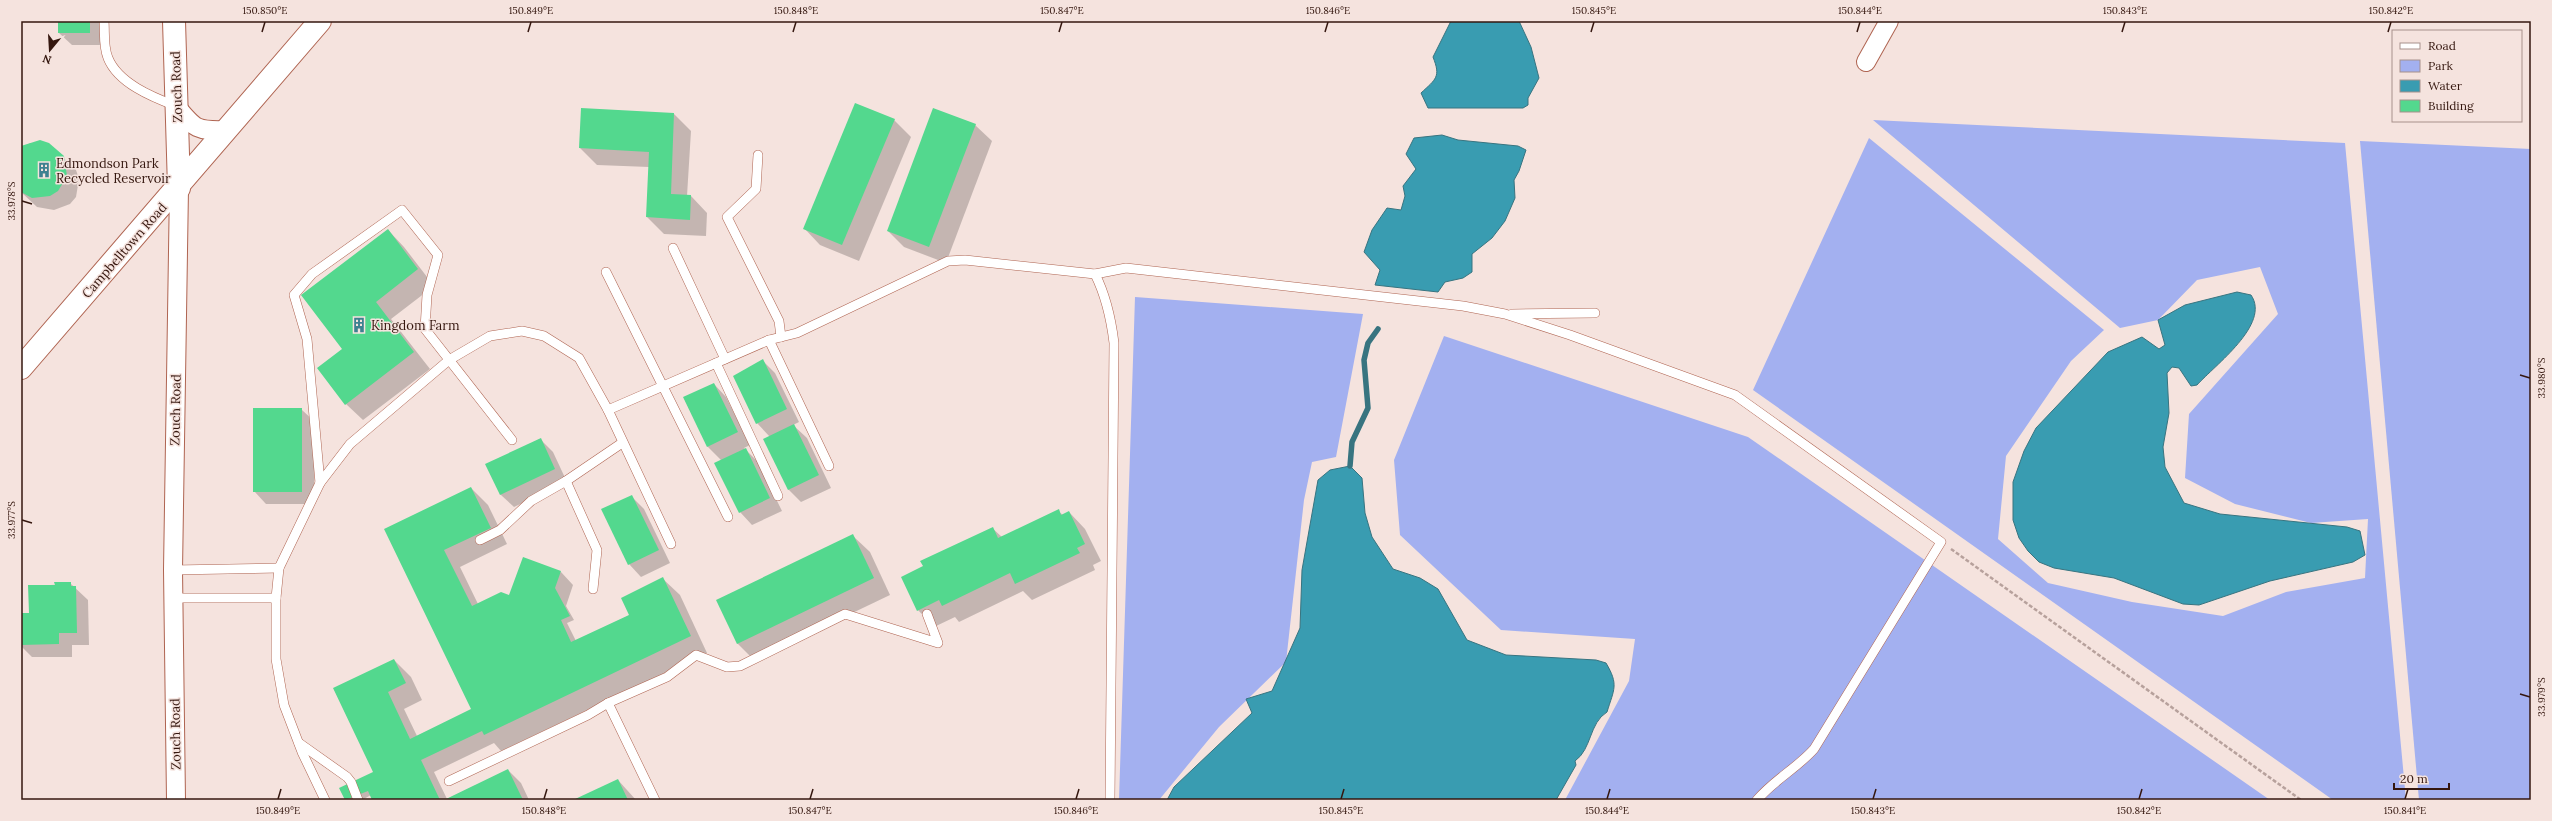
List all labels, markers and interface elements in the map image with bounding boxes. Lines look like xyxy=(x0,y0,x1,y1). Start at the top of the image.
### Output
text: 150.850°E xyxy=(242,4,288,17)
text: 150.849°E xyxy=(509,4,553,17)
text: 150.848°E xyxy=(774,4,818,17)
text: 150.847°E xyxy=(1040,4,1084,17)
text: 150.846°E xyxy=(1306,4,1350,17)
text: 150.845°E xyxy=(1572,4,1616,17)
text: 150.844°E xyxy=(1838,4,1882,17)
text: 150.843°E xyxy=(2103,4,2147,17)
text: 150.842°E xyxy=(2369,4,2413,17)
north arrow xyxy=(30,30,70,70)
legend xyxy=(2392,30,2522,122)
text: Road xyxy=(2428,38,2456,53)
text: N xyxy=(40,51,53,67)
street label: Zouch Road xyxy=(167,51,186,123)
text: Park xyxy=(2428,58,2454,73)
text: Water xyxy=(2428,78,2463,93)
text: Building xyxy=(2428,98,2474,113)
place label: Edmondson Park Recycled Reservoir xyxy=(56,155,171,187)
building icon: Edmondson Park Recycled Reservoir xyxy=(35,161,53,179)
text: 33.978°S xyxy=(5,181,18,221)
street label: Campbelltown Road xyxy=(78,199,171,302)
building icon: Kingdom Farm xyxy=(350,316,368,334)
place label: Kingdom Farm xyxy=(371,317,460,334)
text: 33.980°S xyxy=(2535,357,2548,398)
street label: Zouch Road xyxy=(166,374,185,446)
text: 33.977°S xyxy=(5,501,18,539)
text: 33.979°S xyxy=(2535,677,2548,717)
street label: Zouch Road xyxy=(166,698,185,770)
scale bar xyxy=(2394,765,2449,791)
text: 20 m xyxy=(2400,771,2428,786)
text: 150.849°E xyxy=(256,804,300,817)
text: 150.848°E xyxy=(522,804,566,817)
text: 150.847°E xyxy=(788,804,832,817)
text: 150.846°E xyxy=(1054,804,1098,817)
text: 150.845°E xyxy=(1319,804,1363,817)
text: 150.844°E xyxy=(1585,804,1629,817)
text: 150.843°E xyxy=(1851,804,1895,817)
text: 150.842°E xyxy=(2117,804,2161,817)
text: 150.841°E xyxy=(2384,804,2426,817)

